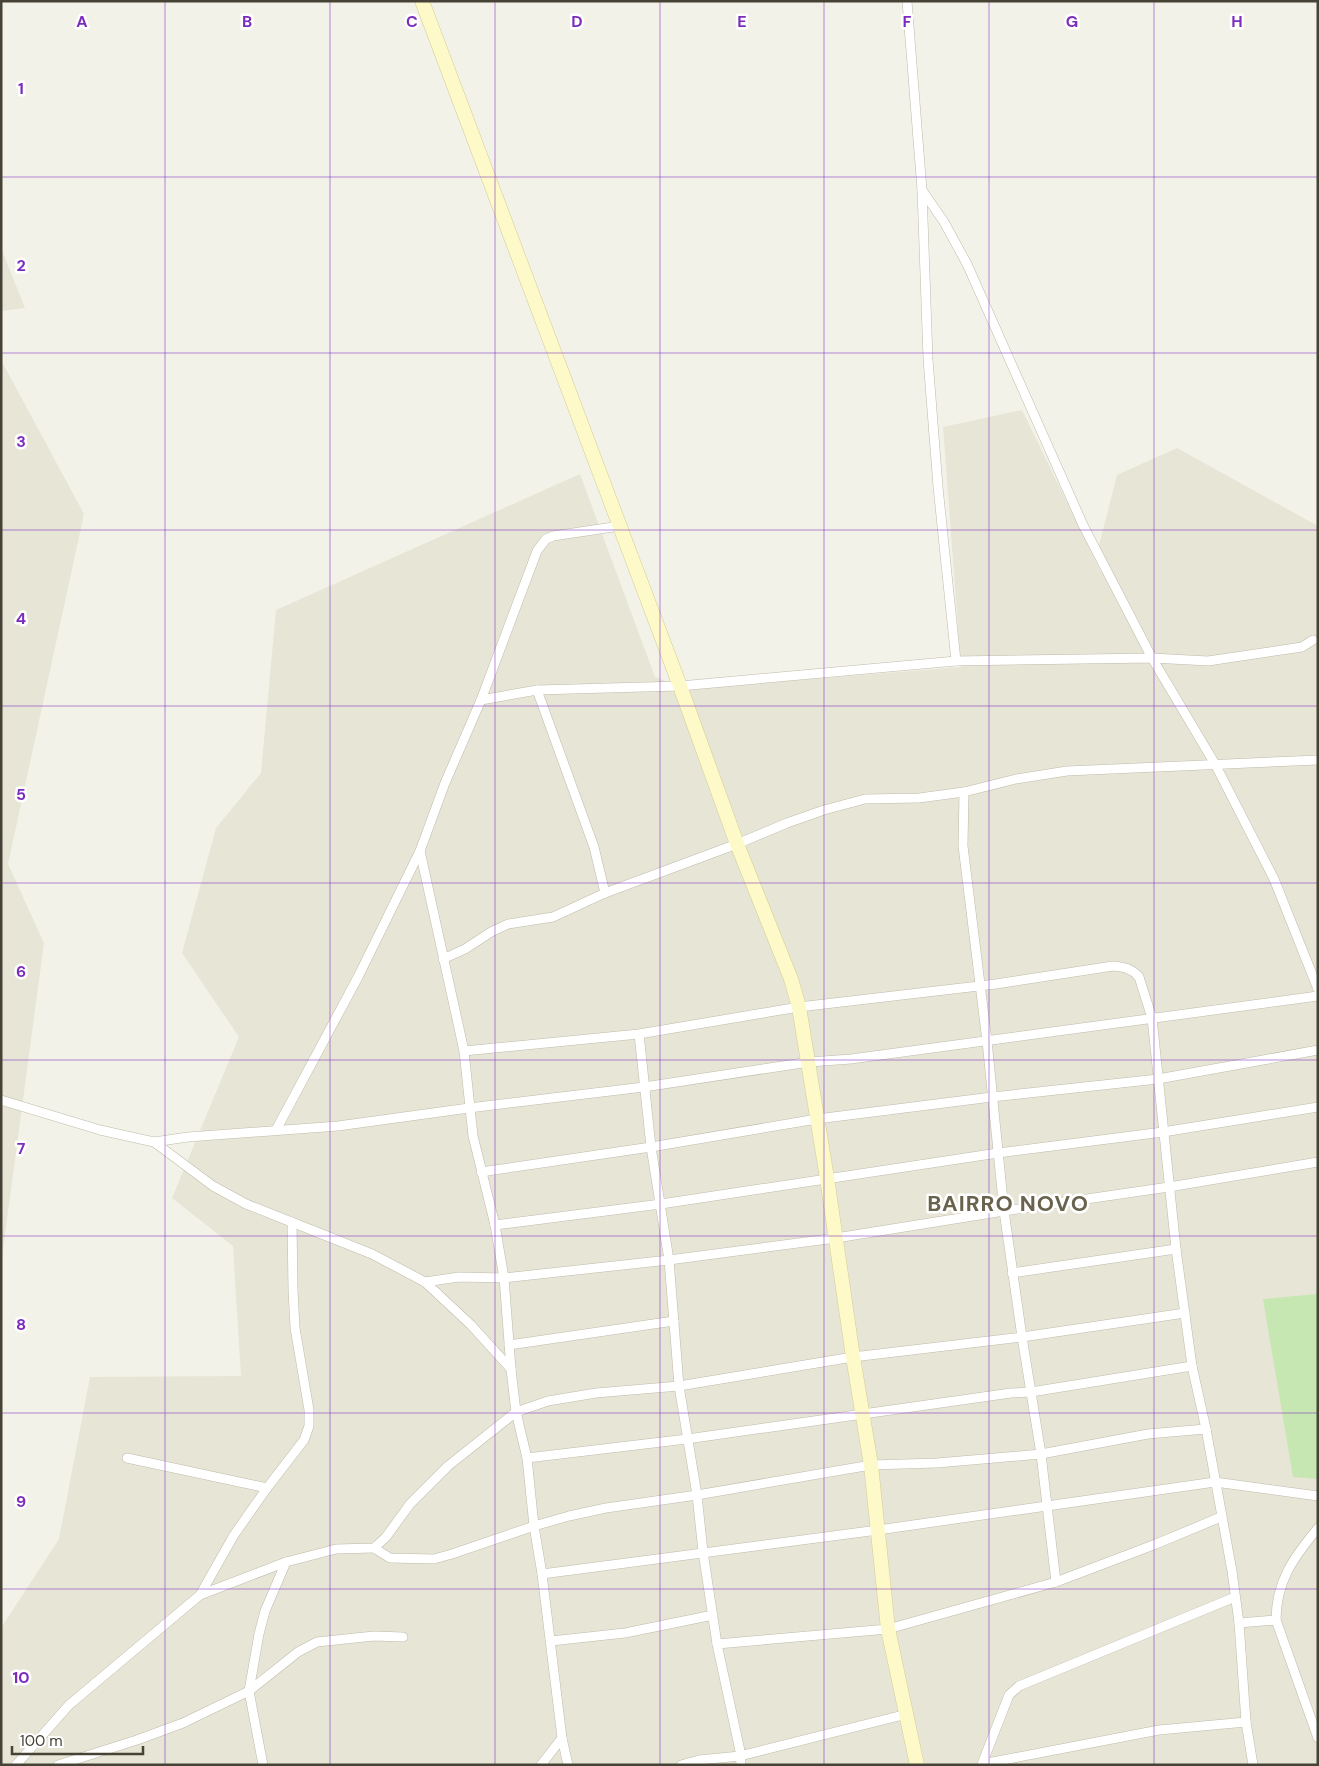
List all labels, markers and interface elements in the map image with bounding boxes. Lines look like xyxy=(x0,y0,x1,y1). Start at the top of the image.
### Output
text: A xyxy=(76,11,88,32)
text: B xyxy=(242,11,252,32)
text: C xyxy=(406,11,418,32)
text: D xyxy=(571,11,583,32)
text: E xyxy=(737,11,747,32)
text: F xyxy=(903,11,912,32)
text: G xyxy=(1066,11,1078,32)
text: H xyxy=(1231,11,1243,32)
text: 1 xyxy=(18,78,24,99)
text: 2 xyxy=(16,255,26,276)
text: 3 xyxy=(16,431,26,452)
text: 4 xyxy=(16,608,26,629)
text: 5 xyxy=(16,784,26,805)
text: 6 xyxy=(16,961,26,982)
text: 7 xyxy=(17,1138,26,1159)
district label: BAIRRO NOVO xyxy=(927,1189,1089,1218)
text: 8 xyxy=(16,1314,26,1335)
text: 9 xyxy=(16,1491,26,1512)
text: 10 xyxy=(12,1667,30,1688)
scale bar xyxy=(12,1724,144,1756)
text: 100 m xyxy=(20,1731,63,1751)

